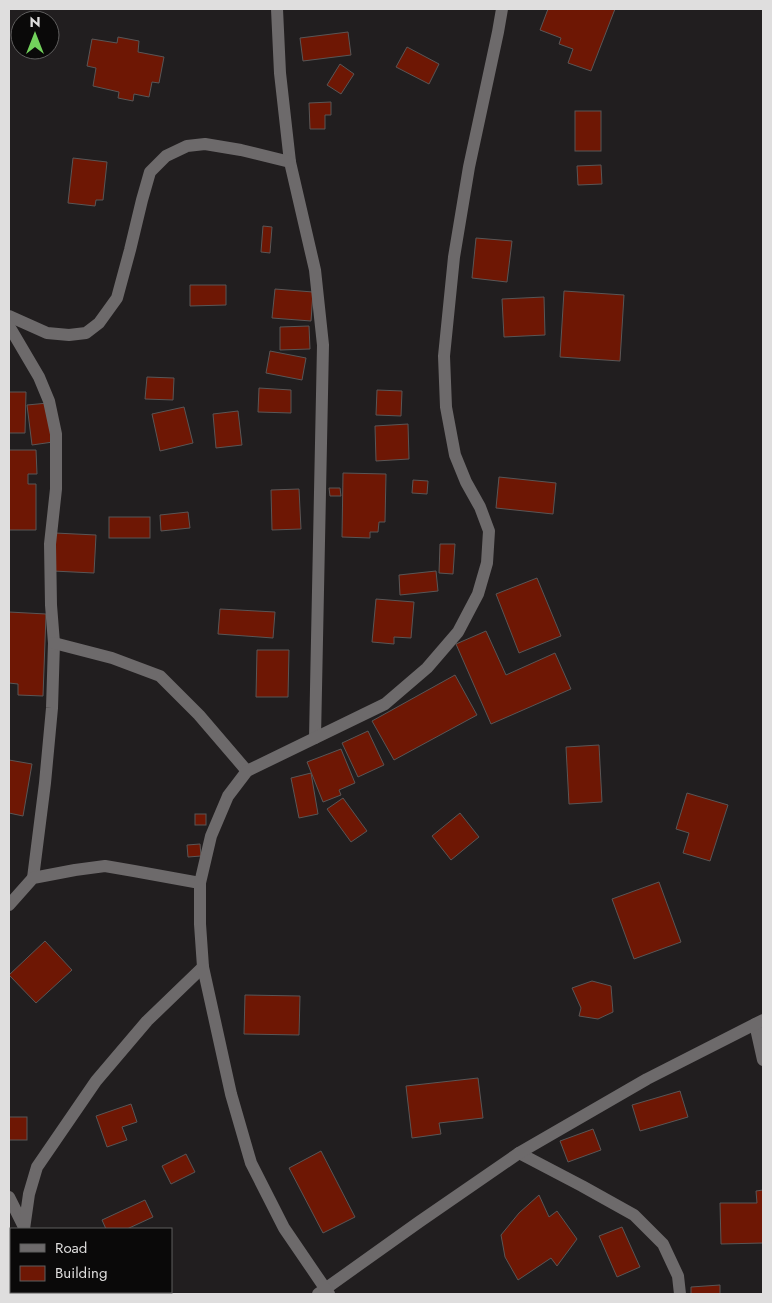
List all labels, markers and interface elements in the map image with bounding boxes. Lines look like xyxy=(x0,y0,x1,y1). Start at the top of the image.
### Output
north arrow xyxy=(10,10,60,60)
text: N xyxy=(29,12,41,32)
legend xyxy=(10,1228,172,1293)
text: Road xyxy=(55,1237,87,1259)
text: Building xyxy=(55,1262,107,1284)

